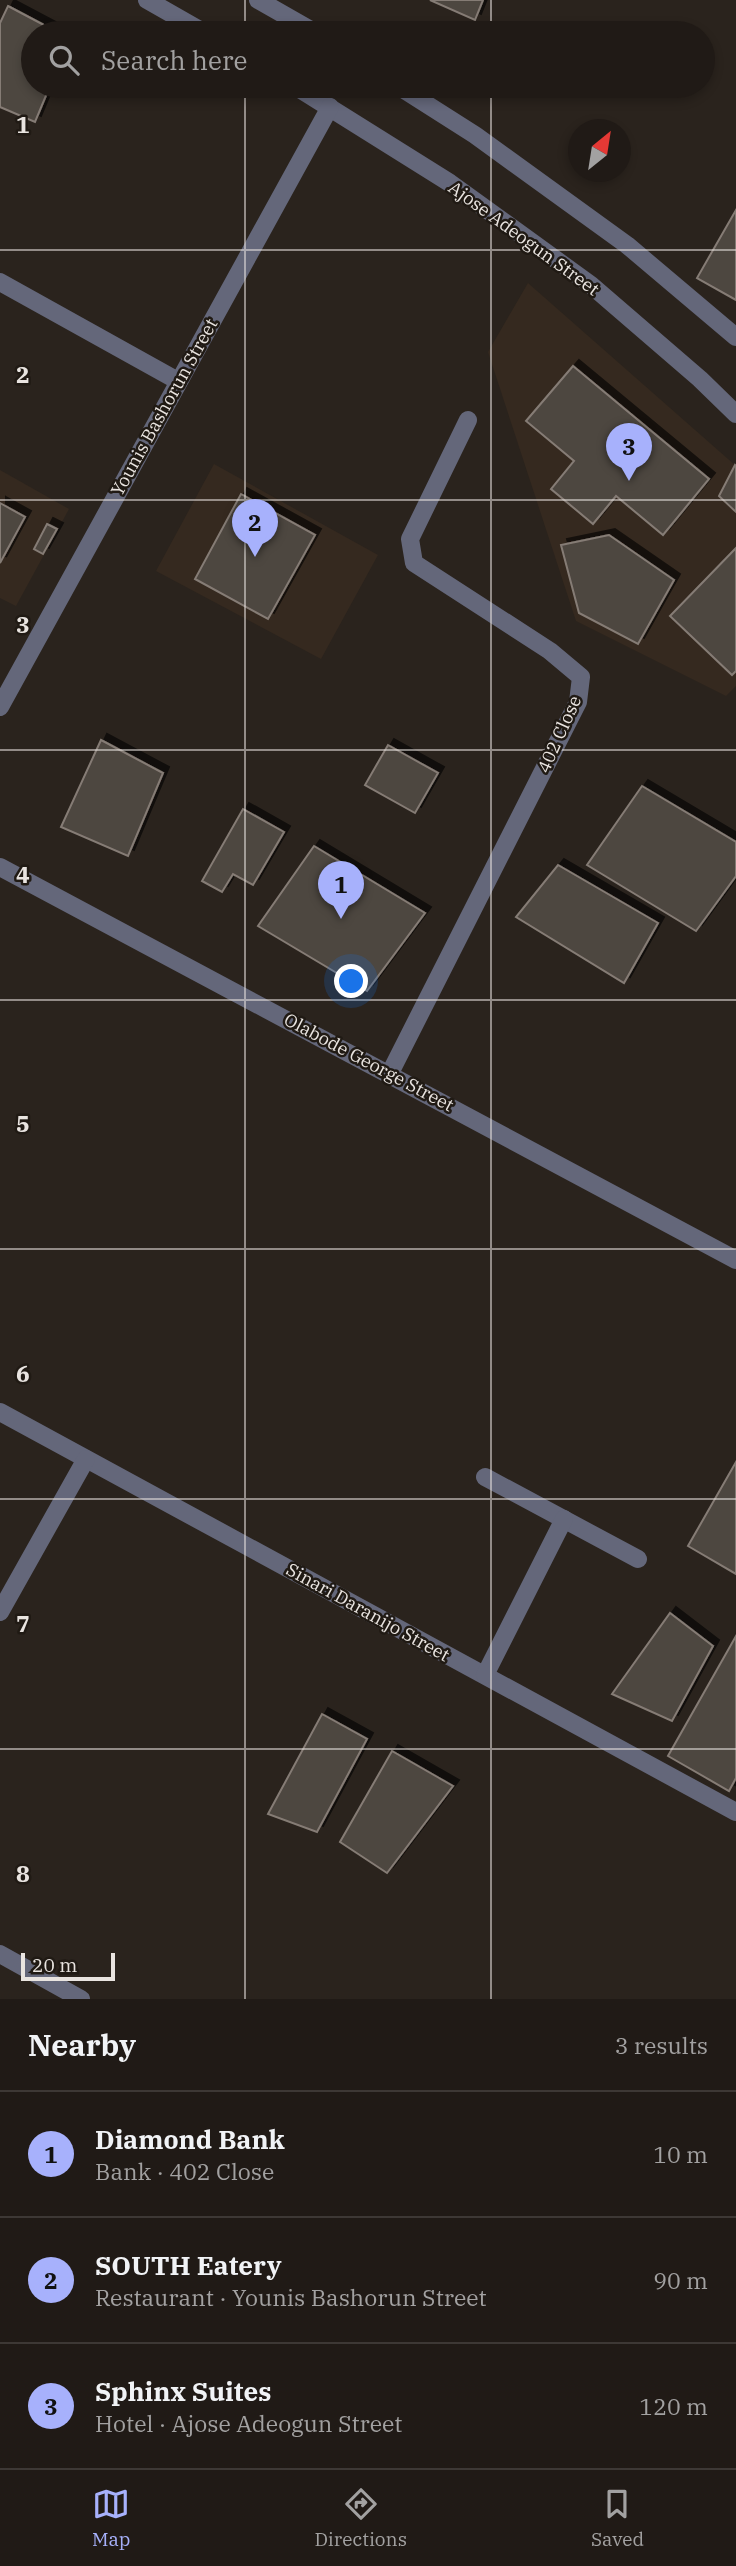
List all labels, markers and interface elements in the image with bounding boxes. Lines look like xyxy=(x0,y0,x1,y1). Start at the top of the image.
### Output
search box xyxy=(21,21,715,98)
icon: search xyxy=(45,41,83,79)
text: Search here xyxy=(101,43,247,77)
text: 1 xyxy=(16,109,30,139)
north arrow xyxy=(568,119,631,182)
street label: Ajose Adeogun Street xyxy=(444,176,604,300)
street label: Younis Bashorun Street xyxy=(106,314,222,500)
text: 2 xyxy=(16,359,30,389)
pin: 3 xyxy=(606,423,652,481)
pin: 2 xyxy=(232,499,278,557)
text: 3 xyxy=(16,609,30,639)
street label: 402 Close xyxy=(532,692,586,776)
text: 4 xyxy=(16,859,30,889)
pin: 1 xyxy=(318,861,364,919)
your location xyxy=(334,964,368,998)
street label: Olabode George Street xyxy=(280,1008,458,1116)
text: 5 xyxy=(16,1108,30,1138)
text: 6 xyxy=(16,1358,30,1388)
street label: Sinari Daranijo Street xyxy=(282,1558,454,1666)
text: 7 xyxy=(16,1608,30,1638)
text: 8 xyxy=(16,1858,30,1888)
scale bar xyxy=(21,1950,116,1982)
text: 20 m xyxy=(32,1953,77,1977)
text: Nearby xyxy=(28,2025,136,2064)
text: 3 results xyxy=(615,2030,708,2060)
text: Diamond Bank xyxy=(95,2122,285,2156)
text: 1 xyxy=(44,2139,58,2169)
text: 10 m xyxy=(653,2139,708,2169)
text: Bank · 402 Close xyxy=(95,2156,274,2186)
text: SOUTH Eatery xyxy=(95,2248,282,2282)
text: 2 xyxy=(44,2265,58,2295)
text: 90 m xyxy=(653,2265,708,2295)
text: Restaurant · Younis Bashorun Street xyxy=(95,2282,487,2312)
text: Sphinx Suites xyxy=(95,2374,271,2408)
text: 3 xyxy=(44,2391,58,2421)
text: 120 m xyxy=(639,2391,708,2421)
text: Hotel · Ajose Adeogun Street xyxy=(95,2408,403,2438)
tab: Map xyxy=(92,2485,131,2551)
tab: Directions xyxy=(314,2485,407,2551)
tab: Saved xyxy=(591,2485,644,2551)

